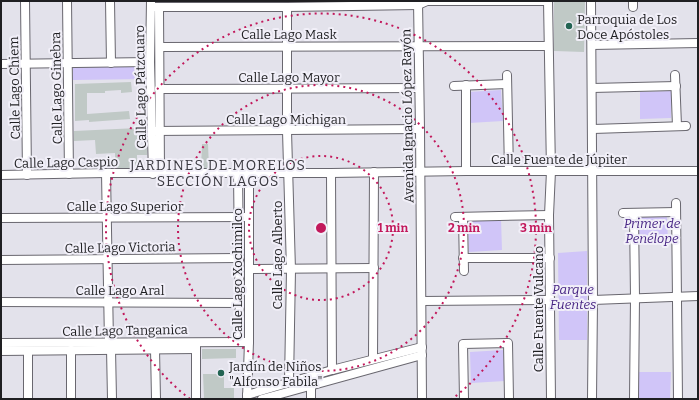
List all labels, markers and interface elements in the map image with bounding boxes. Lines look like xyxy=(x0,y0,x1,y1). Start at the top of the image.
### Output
place label: Parroquia de Los Doce Apóstoles xyxy=(577,12,677,42)
marker: Parroquia de Los Doce Apóstoles xyxy=(564,21,574,31)
street label: Calle Lago Pátzcuaro xyxy=(132,25,149,149)
street label: Calle Lago Mask xyxy=(241,27,338,42)
street label: Avenida Ignacio López Rayón xyxy=(398,28,417,203)
street label: Calle Lago Ginebra xyxy=(48,32,65,144)
street label: Calle Lago Chiem xyxy=(6,36,23,140)
street label: Calle Lago Mayor xyxy=(238,70,340,85)
street label: Calle Lago Michigan xyxy=(226,112,347,127)
street label: Calle Fuente de Júpiter xyxy=(491,152,627,167)
street label: Calle Lago Caspio xyxy=(14,154,118,171)
district label: JARDINES DE MORELOS SECCIÓN LAGOS xyxy=(129,157,306,190)
street label: Calle Lago Superior xyxy=(67,199,184,214)
street label: Calle Lago Alberto xyxy=(270,201,285,309)
street label: Calle Lago Xochimilco xyxy=(230,208,245,340)
park label: Primer de Penélope xyxy=(624,216,681,246)
centre of rings xyxy=(314,221,328,235)
text: 1 min xyxy=(378,221,408,235)
text: 2 min xyxy=(448,221,480,235)
text: 3 min xyxy=(520,221,552,235)
street label: Calle Lago Victoria xyxy=(64,239,176,256)
street label: Calle Fuente Vulcano xyxy=(531,246,546,372)
park label: Parque Fuentes xyxy=(550,282,596,312)
street label: Calle Lago Aral xyxy=(76,283,165,298)
street label: Calle Lago Tanganica xyxy=(62,322,188,339)
place label: Jardín de Niños "Alfonso Fabila" xyxy=(228,359,322,389)
marker: Jardín de Niños "Alfonso Fabila" xyxy=(216,368,226,378)

